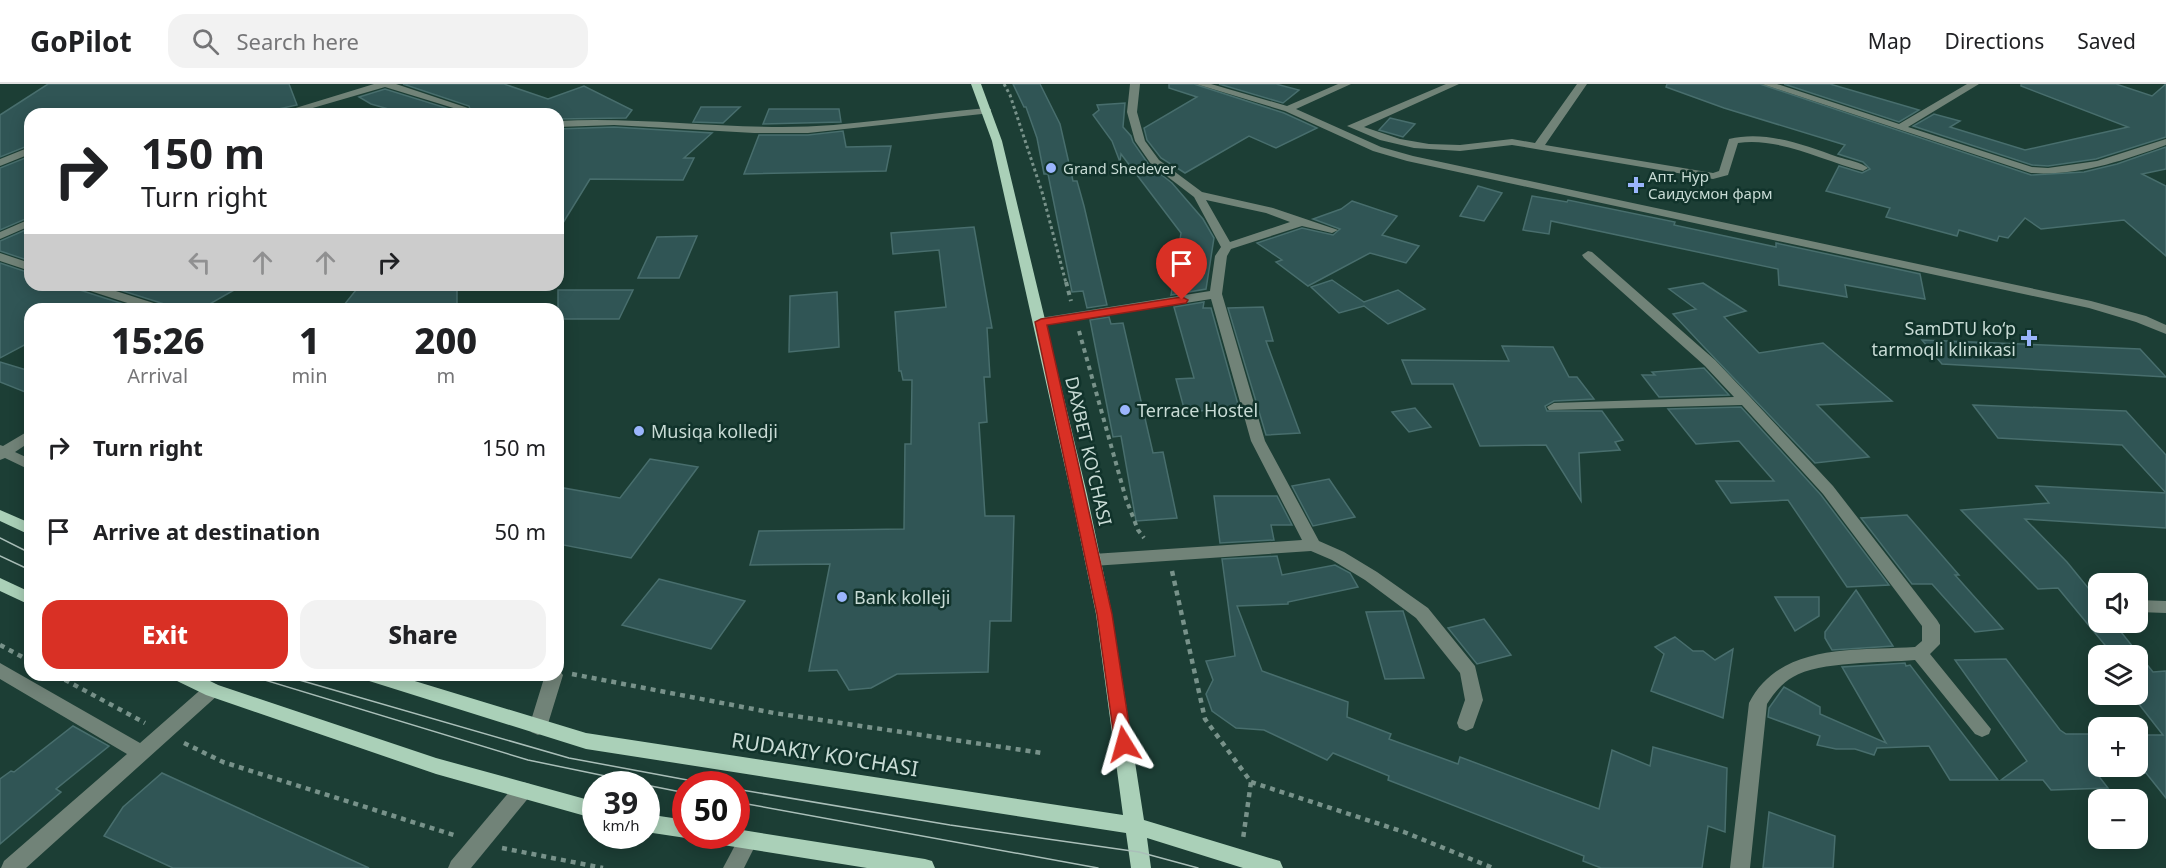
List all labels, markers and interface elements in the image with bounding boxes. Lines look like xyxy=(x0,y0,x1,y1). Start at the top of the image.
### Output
search box xyxy=(168,14,588,68)
text: GoPilot xyxy=(30,22,132,60)
icon: search xyxy=(189,25,222,58)
text: Search here xyxy=(237,26,359,56)
text: Map xyxy=(1868,27,1912,55)
text: Directions xyxy=(1945,27,2044,55)
text: Saved xyxy=(2077,27,2136,55)
text: 150 m xyxy=(141,124,265,181)
icon: right xyxy=(42,132,120,210)
place label: Grand Shedever xyxy=(1063,158,1176,178)
marker: Grand Shedever xyxy=(1044,161,1058,175)
place label: Апт. Нур Саидусмон фарм xyxy=(1648,166,1773,203)
text: Turn right xyxy=(141,178,267,215)
marker: Апт. Нур Саидусмон фарм xyxy=(1629,178,1643,192)
pin xyxy=(1156,238,1207,300)
icon: left xyxy=(183,246,216,279)
icon: ahead xyxy=(246,246,279,279)
icon: ahead xyxy=(309,246,342,279)
icon: right xyxy=(372,246,405,279)
icon: arrive xyxy=(1165,247,1198,280)
text: 15:26 xyxy=(111,316,204,365)
text: 1 xyxy=(299,316,320,365)
text: 200 xyxy=(415,316,477,365)
place label: SamDTU ko‘p tarmoqli klinikasi xyxy=(1872,316,2016,361)
marker: SamDTU ko‘p tarmoqli klinikasi xyxy=(2020,329,2038,347)
text: Arrival xyxy=(127,362,188,389)
text: min xyxy=(291,362,328,389)
text: m xyxy=(436,362,455,389)
street label: DAXBET KO'CHASI xyxy=(1060,374,1118,528)
place label: Terrace Hostel xyxy=(1137,398,1258,422)
marker: Terrace Hostel xyxy=(1118,403,1132,417)
place label: Musiqa kolledji xyxy=(651,419,778,443)
marker: Musiqa kolledji xyxy=(632,424,646,438)
icon: right xyxy=(42,431,75,464)
text: Turn right xyxy=(93,432,203,462)
text: 150 m xyxy=(482,432,546,462)
icon: arrive xyxy=(42,515,75,548)
text: Arrive at destination xyxy=(93,516,320,546)
text: 50 m xyxy=(495,516,546,546)
map controls xyxy=(2088,573,2148,849)
button: sound xyxy=(2088,573,2148,633)
place label: Bank kolleji xyxy=(854,585,950,609)
marker: Bank kolleji xyxy=(835,590,849,604)
button: Exit xyxy=(42,600,288,669)
button: Share xyxy=(300,600,546,669)
button: layers xyxy=(2088,645,2148,705)
position arrow xyxy=(1092,712,1156,776)
button: + xyxy=(2088,717,2148,777)
street label: RUDAKIY KO'CHASI xyxy=(730,725,920,783)
speed limit sign: 50 xyxy=(672,771,750,849)
text: 39 xyxy=(604,782,638,823)
button: − xyxy=(2088,789,2148,849)
text: km/h xyxy=(603,815,639,835)

